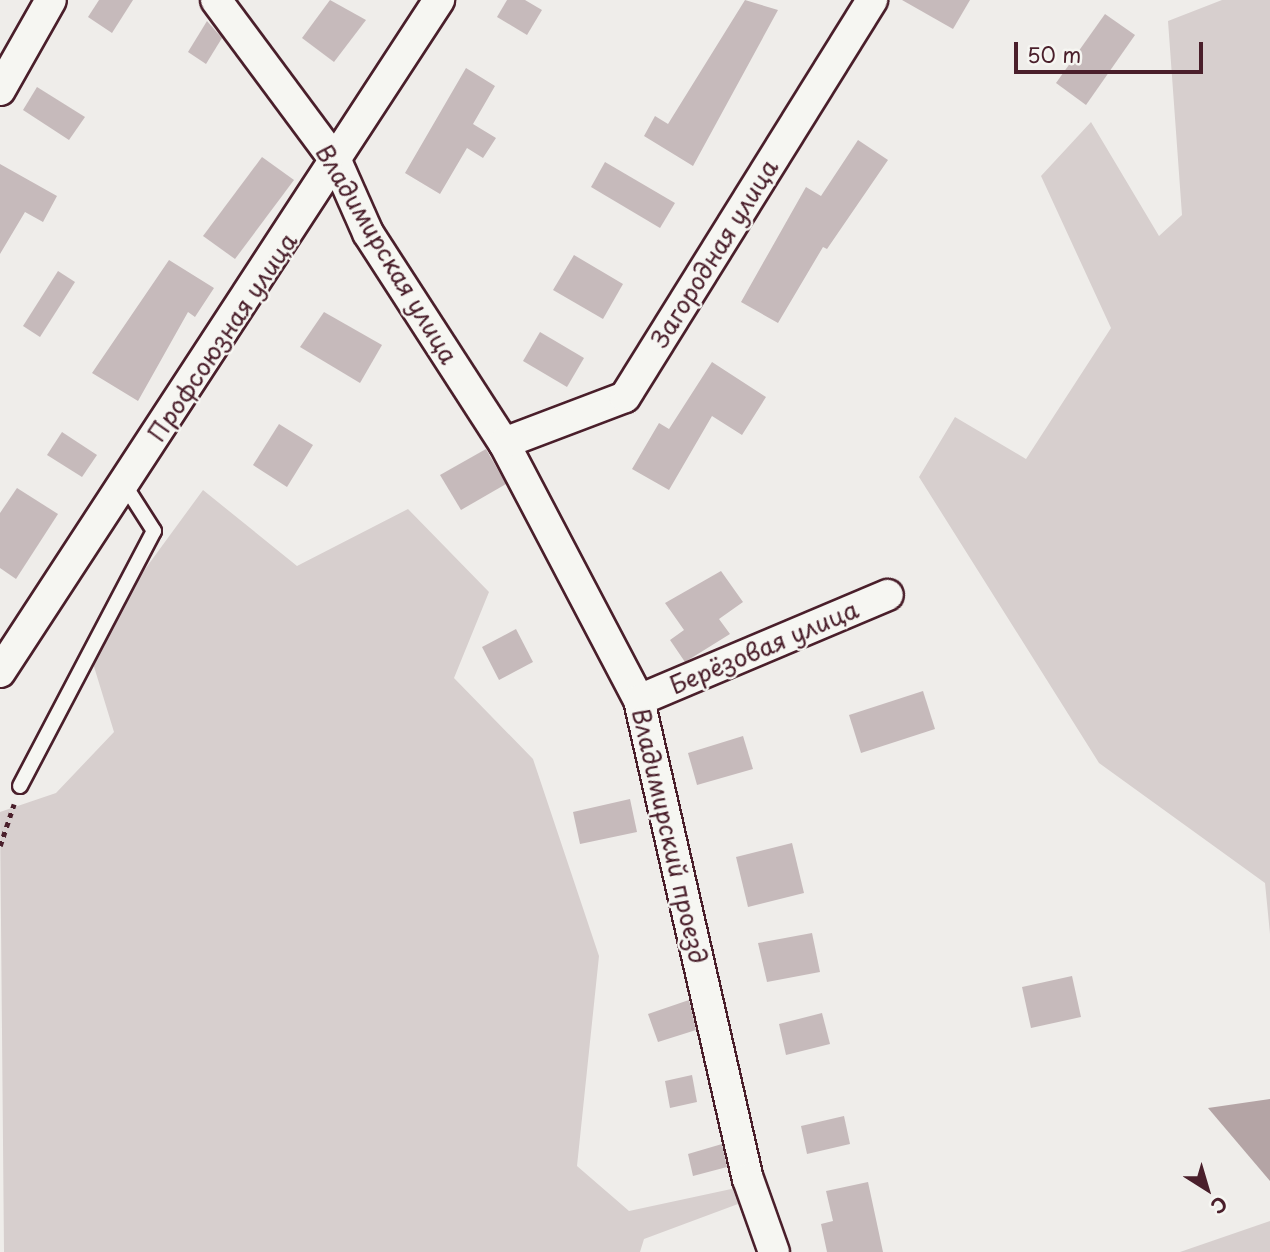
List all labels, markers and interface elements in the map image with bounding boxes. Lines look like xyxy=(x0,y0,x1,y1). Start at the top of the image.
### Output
scale bar xyxy=(1018,28,1207,72)
text: 50 m xyxy=(1027,38,1081,70)
street label: Владимирская улица xyxy=(310,139,464,369)
street label: Загородная улица xyxy=(644,153,784,353)
street label: Профсоюзная улица xyxy=(141,227,303,447)
street label: Берёзовая улица xyxy=(665,594,863,700)
street label: Владимирский проезд xyxy=(627,706,713,966)
north arrow xyxy=(1172,1154,1242,1224)
text: С xyxy=(1206,1190,1234,1221)

